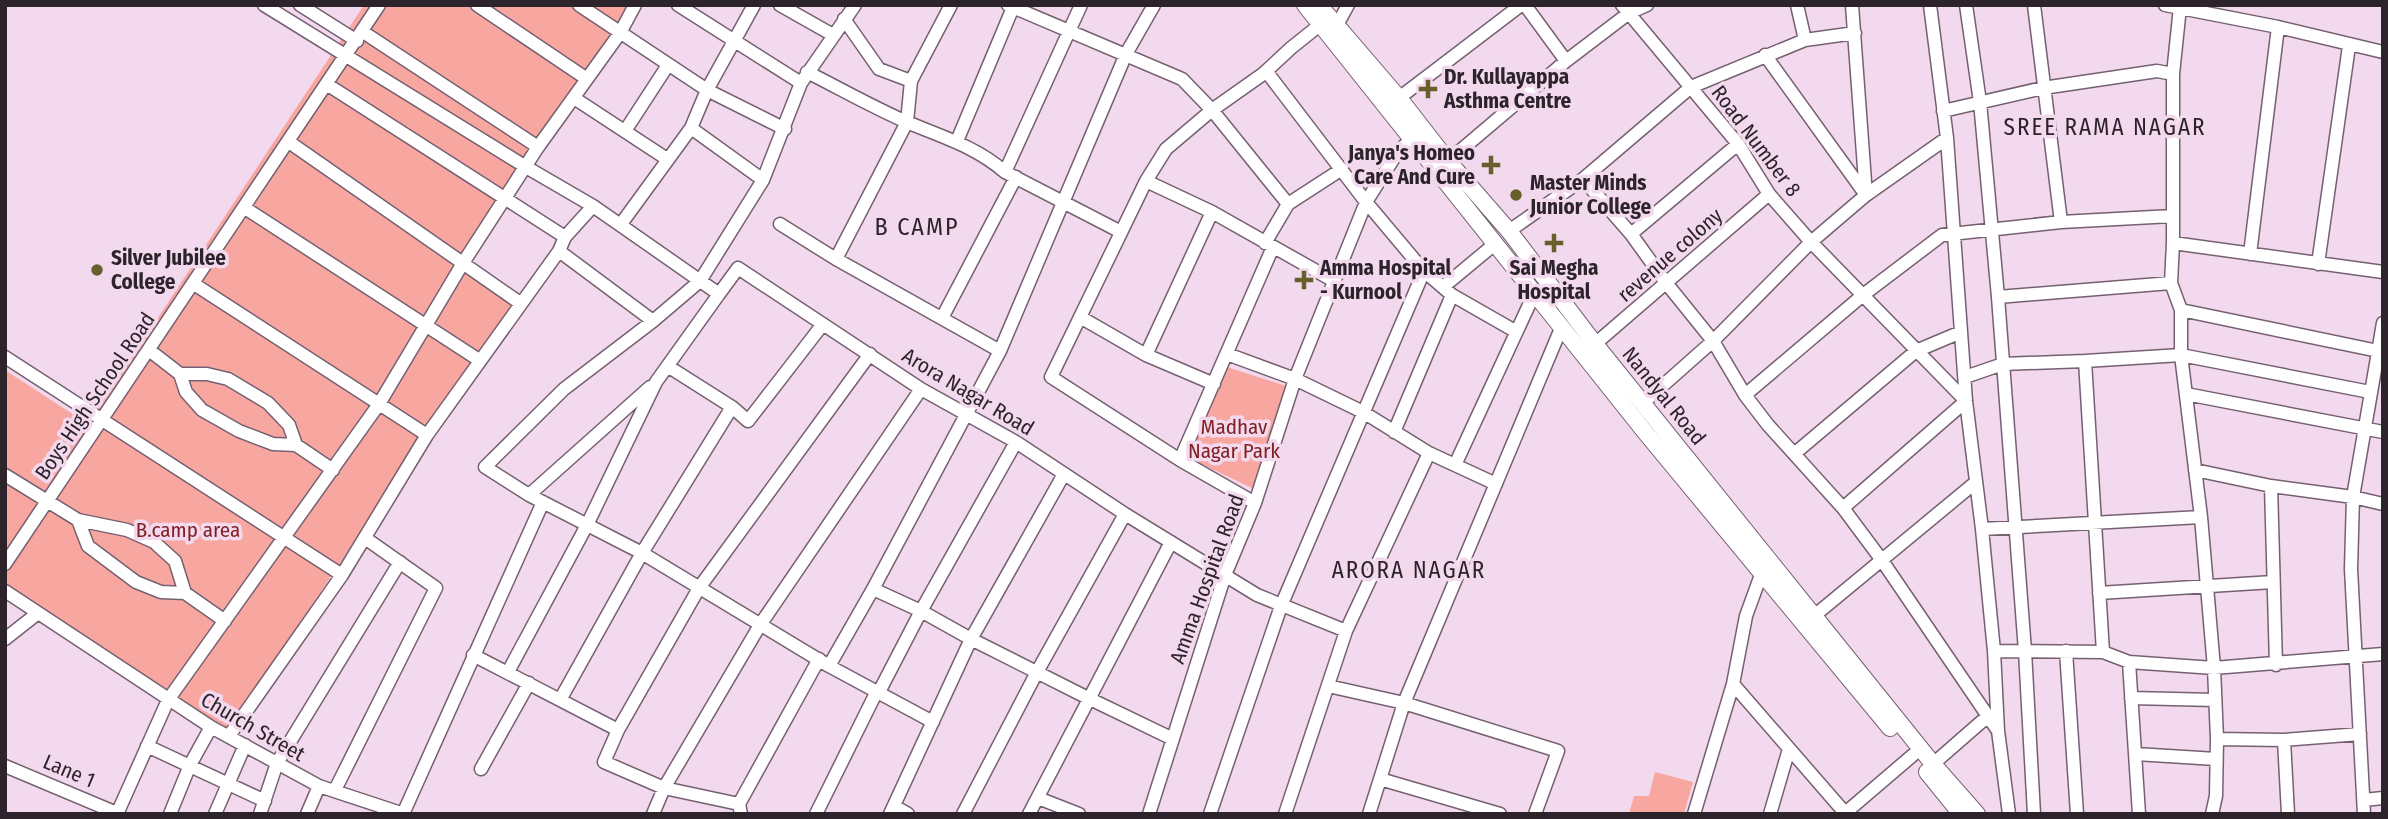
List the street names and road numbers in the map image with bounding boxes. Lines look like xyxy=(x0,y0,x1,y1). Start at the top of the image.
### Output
street label: Road Number 8 xyxy=(1706,80,1806,202)
street label: revenue colony xyxy=(1612,202,1728,308)
street label: Boys High School Road xyxy=(29,307,161,485)
street label: Arora Nagar Road xyxy=(897,342,1039,442)
street label: Nandyal Road xyxy=(1617,342,1711,450)
street label: Amma Hospital Road xyxy=(1164,491,1250,667)
street label: Church Street xyxy=(196,687,310,767)
street label: Lane 1 xyxy=(39,748,99,794)

